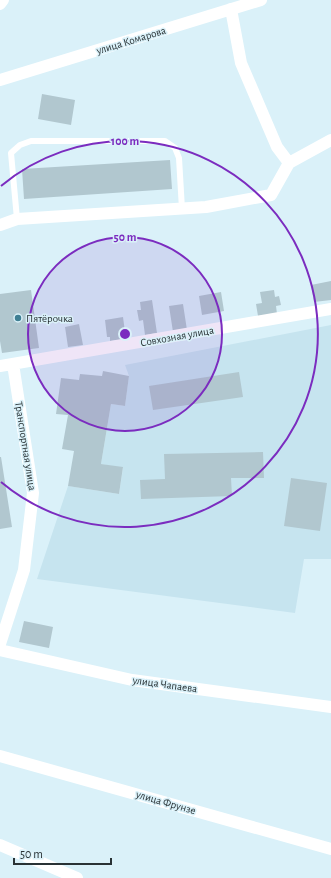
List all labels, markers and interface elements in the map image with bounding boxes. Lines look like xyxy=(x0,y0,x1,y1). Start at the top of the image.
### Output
street label: улица Комарова xyxy=(94,25,167,57)
text: 100 m xyxy=(111,135,139,147)
text: 50 m xyxy=(114,231,137,243)
marker: Пятёрочка xyxy=(13,313,23,323)
place label: Пятёрочка xyxy=(26,313,73,324)
street label: Совхозная улица xyxy=(139,325,215,348)
centre of rings xyxy=(118,327,132,341)
street label: Транспортная улица xyxy=(13,401,38,491)
street label: улица Чапаева xyxy=(131,674,198,694)
street label: улица Фрунзе xyxy=(134,788,197,816)
scale bar xyxy=(14,840,111,866)
text: 50 m xyxy=(20,848,43,860)

